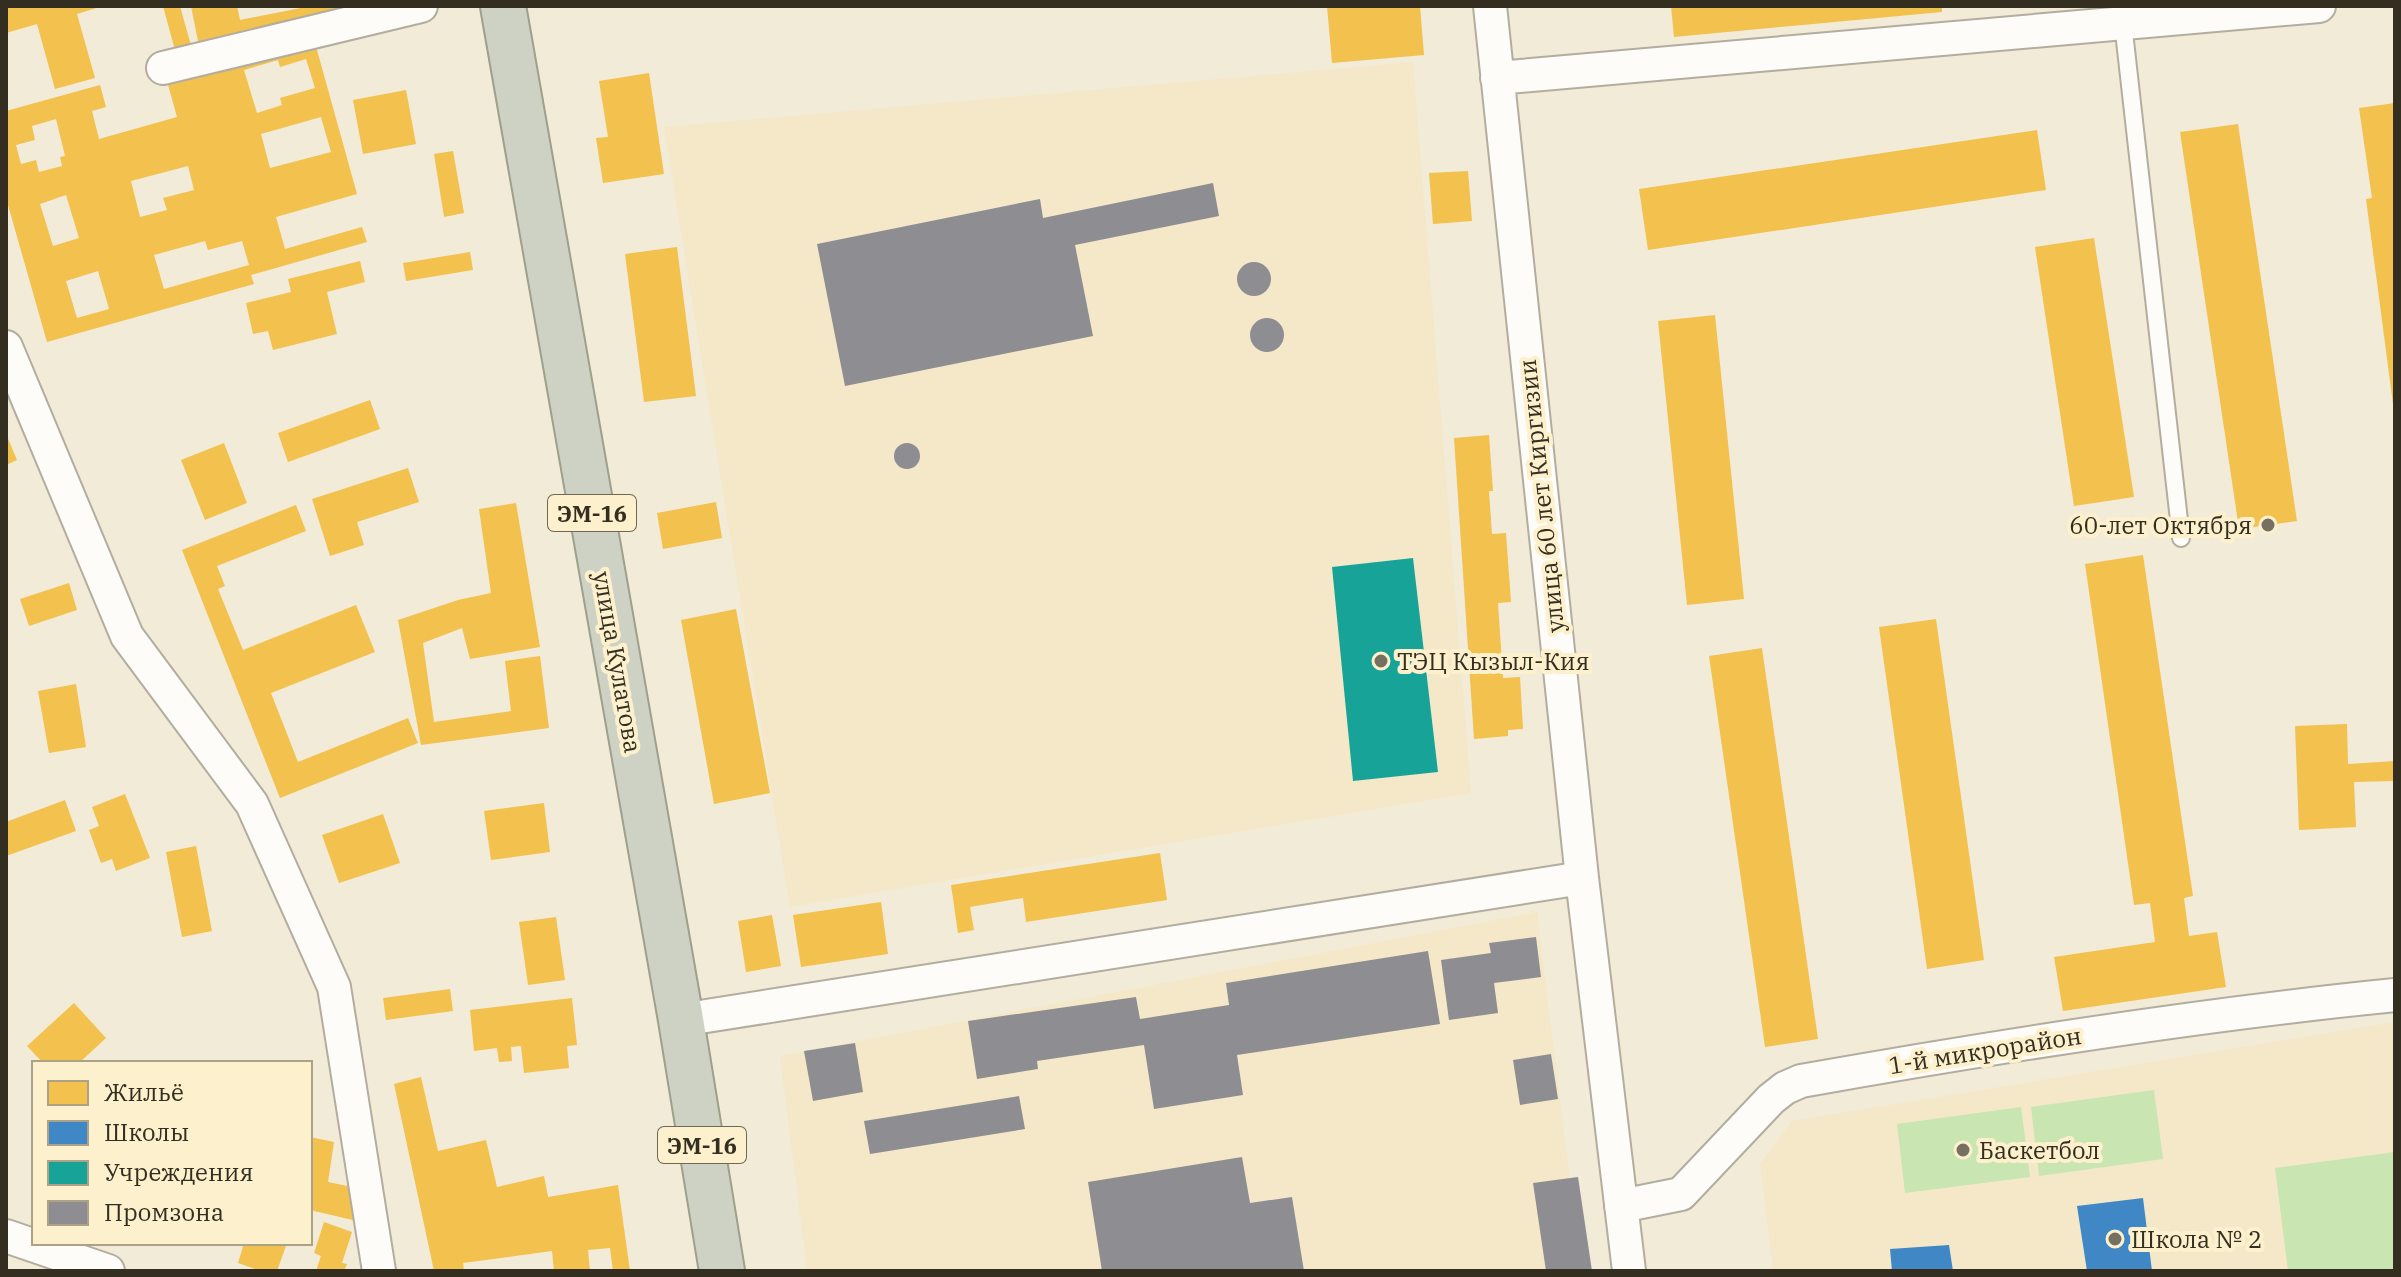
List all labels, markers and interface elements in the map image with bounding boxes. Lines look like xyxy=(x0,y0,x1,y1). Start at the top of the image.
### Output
street label: улица 60 лет Киргизии xyxy=(1511,358,1571,634)
road number: ЭМ-16 xyxy=(548,495,636,531)
place label: 60-лет Октября xyxy=(2069,509,2252,541)
marker: 60-лет Октября xyxy=(2259,516,2277,534)
street label: улица Кулатова xyxy=(586,569,650,755)
place label: ТЭЦ Кызыл-Кия xyxy=(1397,645,1590,677)
marker: ТЭЦ Кызыл-Кия xyxy=(1372,652,1390,670)
street label: 1-й микрорайон xyxy=(1886,1019,2084,1081)
legend xyxy=(32,1061,312,1245)
text: Жильё xyxy=(104,1076,184,1108)
text: Школы xyxy=(104,1116,189,1148)
road number: ЭМ-16 xyxy=(658,1127,746,1163)
place label: Баскетбол xyxy=(1979,1134,2100,1166)
marker: Баскетбол xyxy=(1954,1141,1972,1159)
text: Учреждения xyxy=(104,1156,254,1188)
text: Промзона xyxy=(104,1196,224,1228)
place label: Школа № 2 xyxy=(2131,1223,2262,1255)
marker: Школа № 2 xyxy=(2106,1230,2124,1248)

